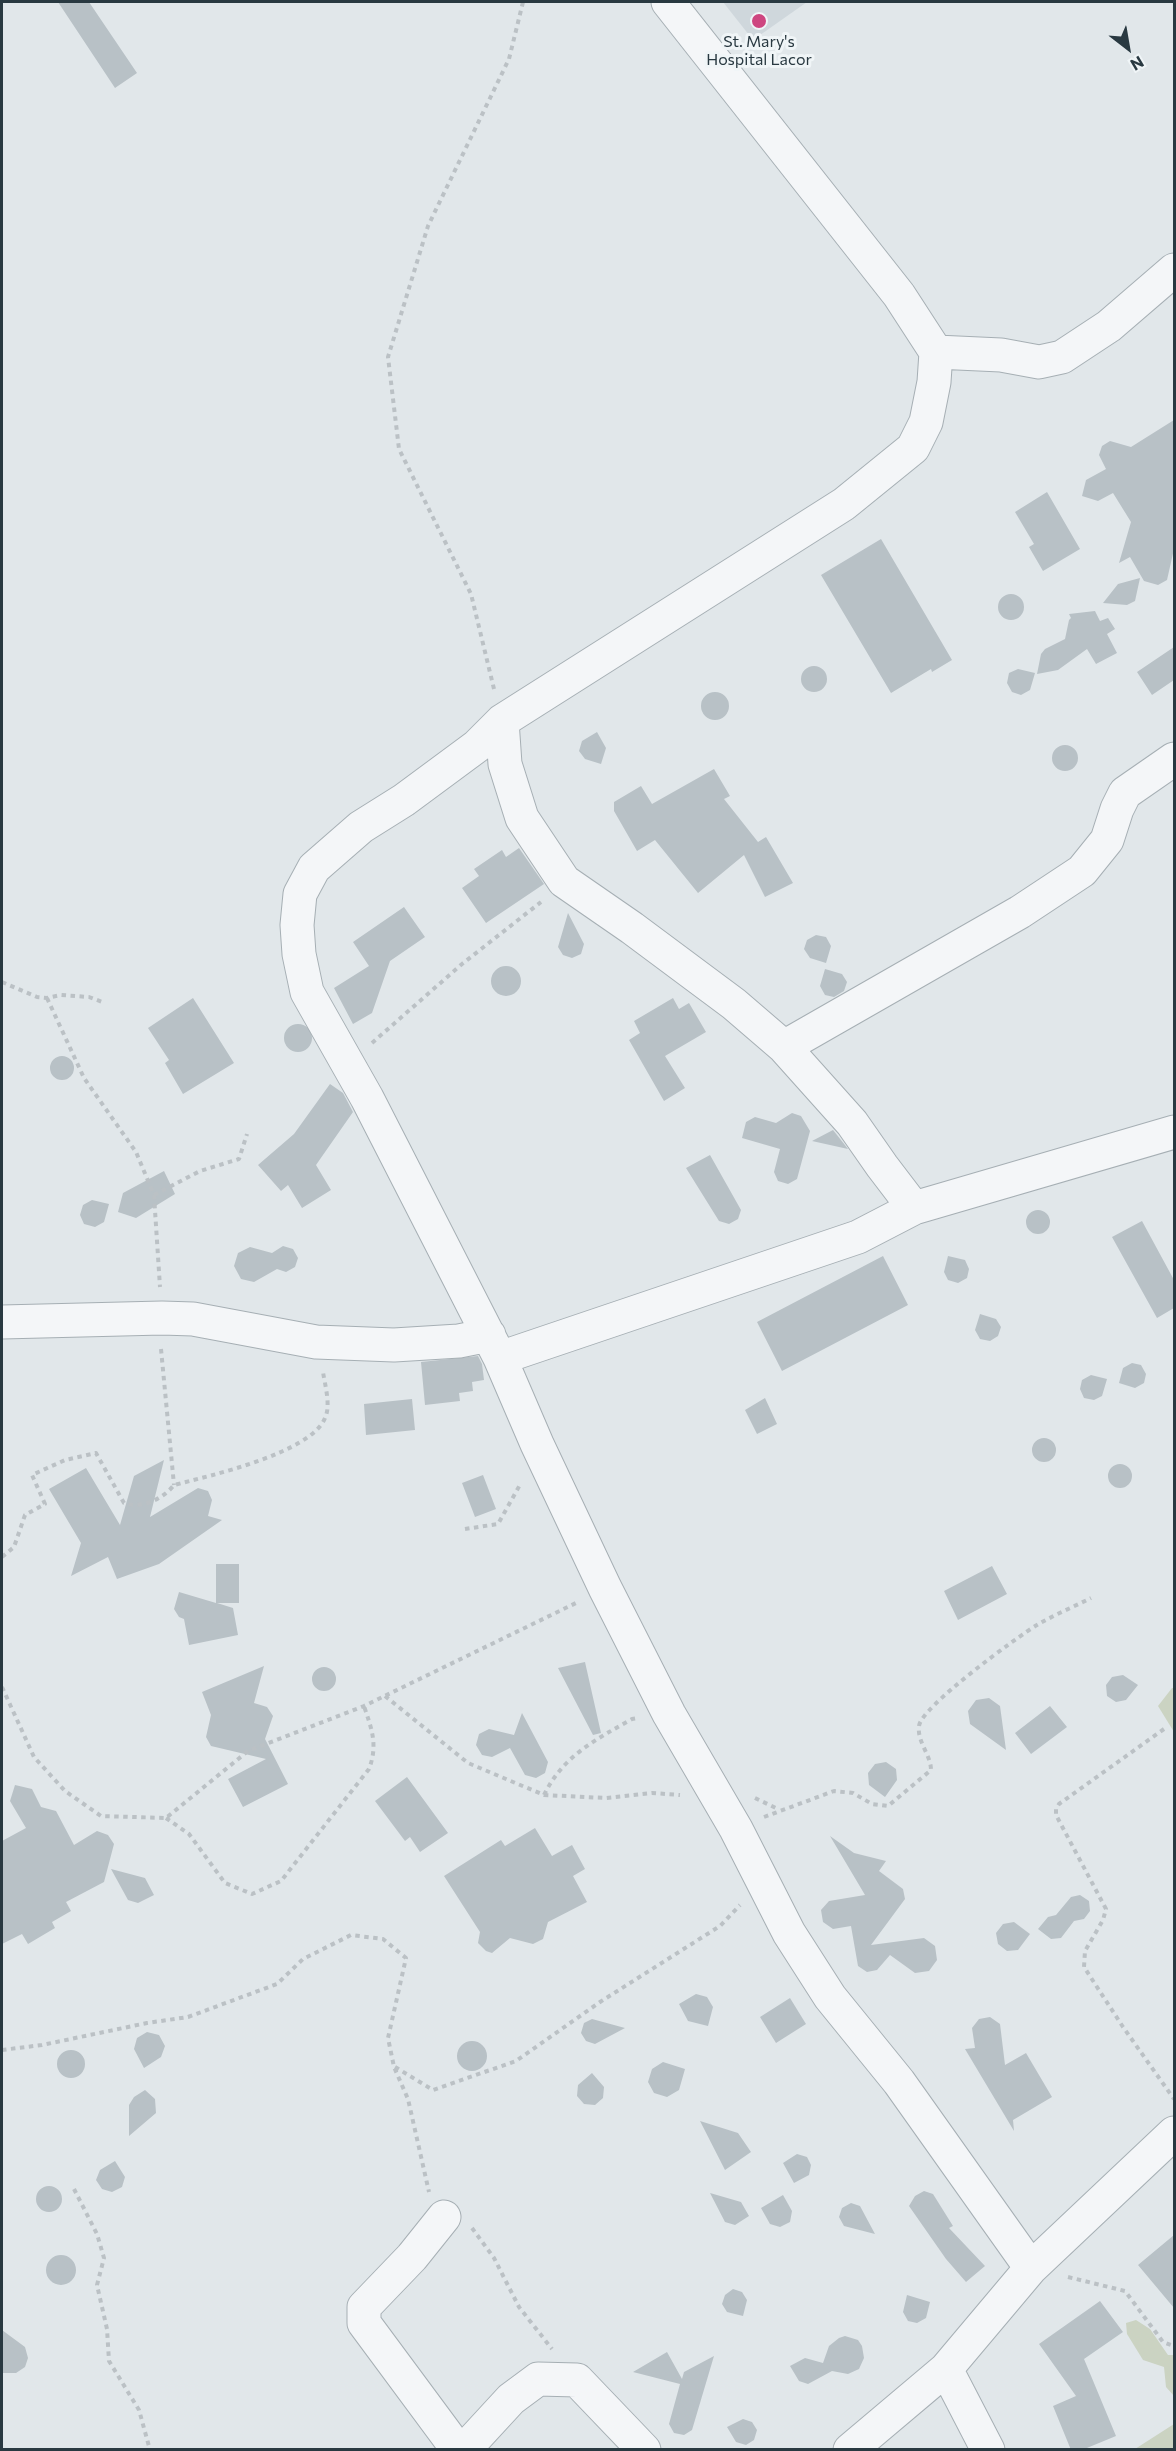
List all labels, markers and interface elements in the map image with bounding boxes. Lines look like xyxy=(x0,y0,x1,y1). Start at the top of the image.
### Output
marker: St. Mary's Hospital Lacor xyxy=(750,12,768,30)
north arrow xyxy=(1098,18,1158,78)
place label: St. Mary's Hospital Lacor xyxy=(706,32,812,70)
text: N xyxy=(1127,53,1148,75)

